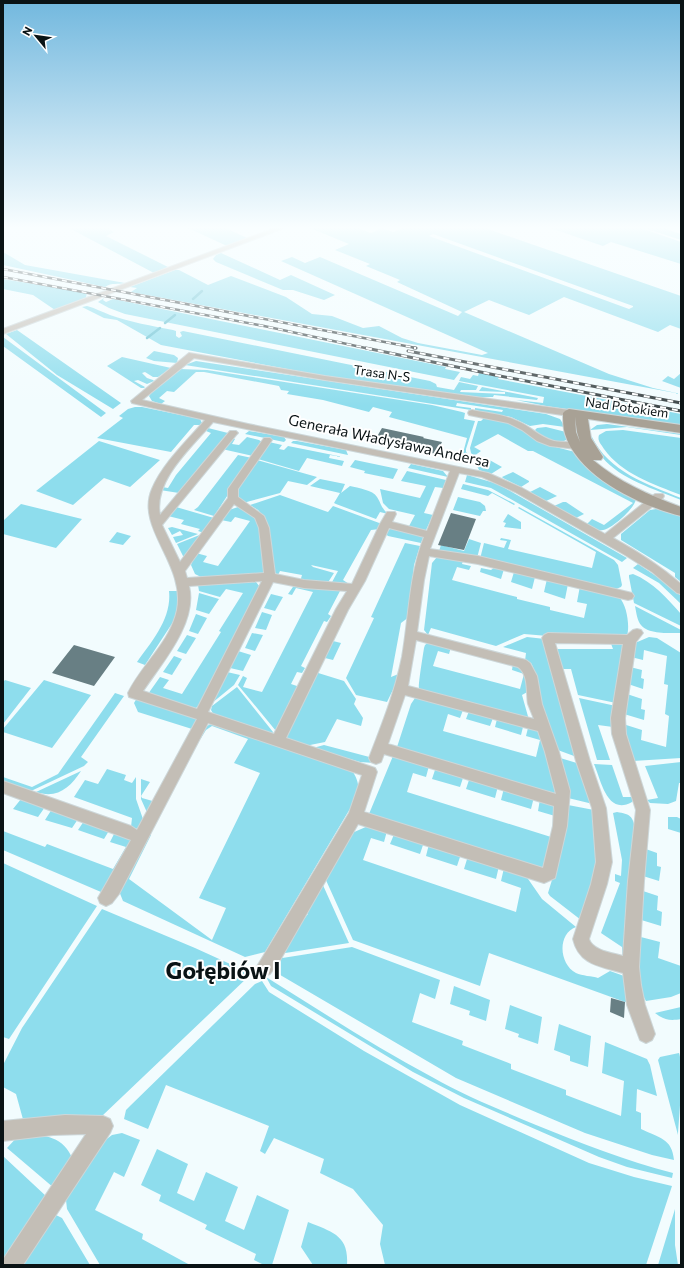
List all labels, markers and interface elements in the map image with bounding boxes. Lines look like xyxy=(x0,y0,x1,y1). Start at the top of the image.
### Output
north arrow xyxy=(16,16,56,56)
text: N xyxy=(19,24,35,38)
street label: Trasa N-S xyxy=(353,361,412,385)
street label: Nad Potokiem xyxy=(584,393,670,421)
street label: Generała Władysława Andersa xyxy=(287,410,492,470)
district label: Gołębiów I xyxy=(166,956,280,984)

